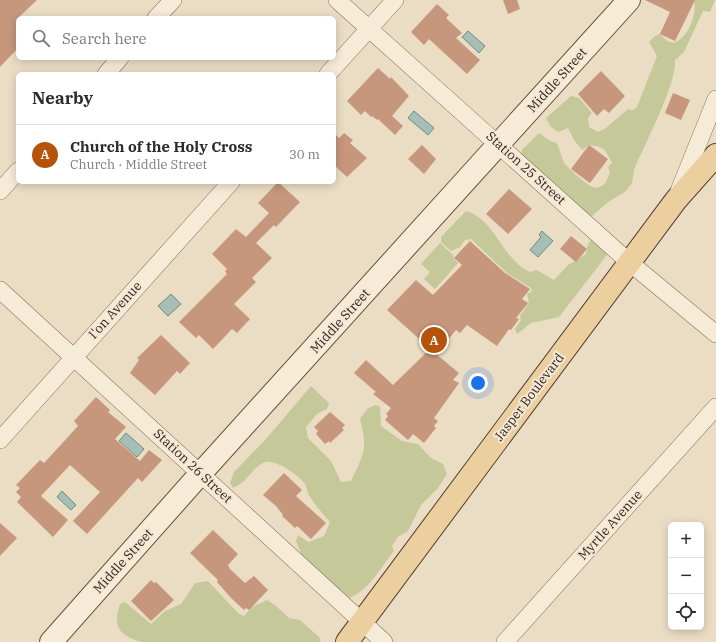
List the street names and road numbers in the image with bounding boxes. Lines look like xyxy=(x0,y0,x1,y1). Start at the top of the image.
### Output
street label: Middle Street xyxy=(523,44,591,116)
street label: Station 25 Street xyxy=(483,128,570,209)
street label: I'on Avenue xyxy=(85,278,145,342)
street label: Middle Street xyxy=(306,285,374,357)
street label: Jasper Boulevard xyxy=(490,350,568,444)
street label: Station 26 Street xyxy=(150,425,236,507)
street label: Myrtle Avenue xyxy=(574,486,646,564)
street label: Middle Street xyxy=(89,525,157,597)

